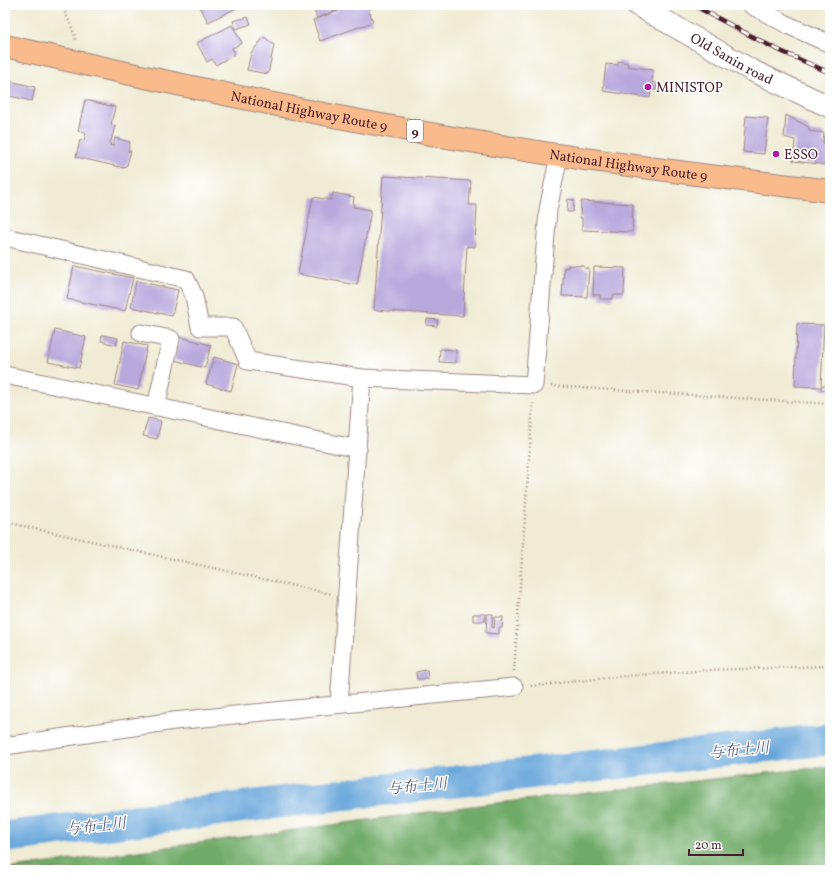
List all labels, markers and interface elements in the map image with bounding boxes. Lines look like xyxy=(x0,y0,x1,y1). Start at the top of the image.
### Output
street label: Old Sanin road xyxy=(686,29,776,90)
place label: MINISTOP xyxy=(656,79,723,98)
marker: MINISTOP xyxy=(643,82,653,92)
street label: National Highway Route 9 xyxy=(229,88,389,137)
road number: 9 xyxy=(407,120,423,142)
street label: National Highway Route 9 xyxy=(548,146,708,187)
place label: ESSO xyxy=(784,146,818,165)
marker: ESSO xyxy=(771,149,781,159)
water label: 与布土川 xyxy=(708,738,772,765)
water label: 与布土川 xyxy=(386,774,450,801)
water label: 与布土川 xyxy=(65,813,129,842)
scale bar xyxy=(689,831,743,857)
text: 20 m xyxy=(695,838,722,854)

